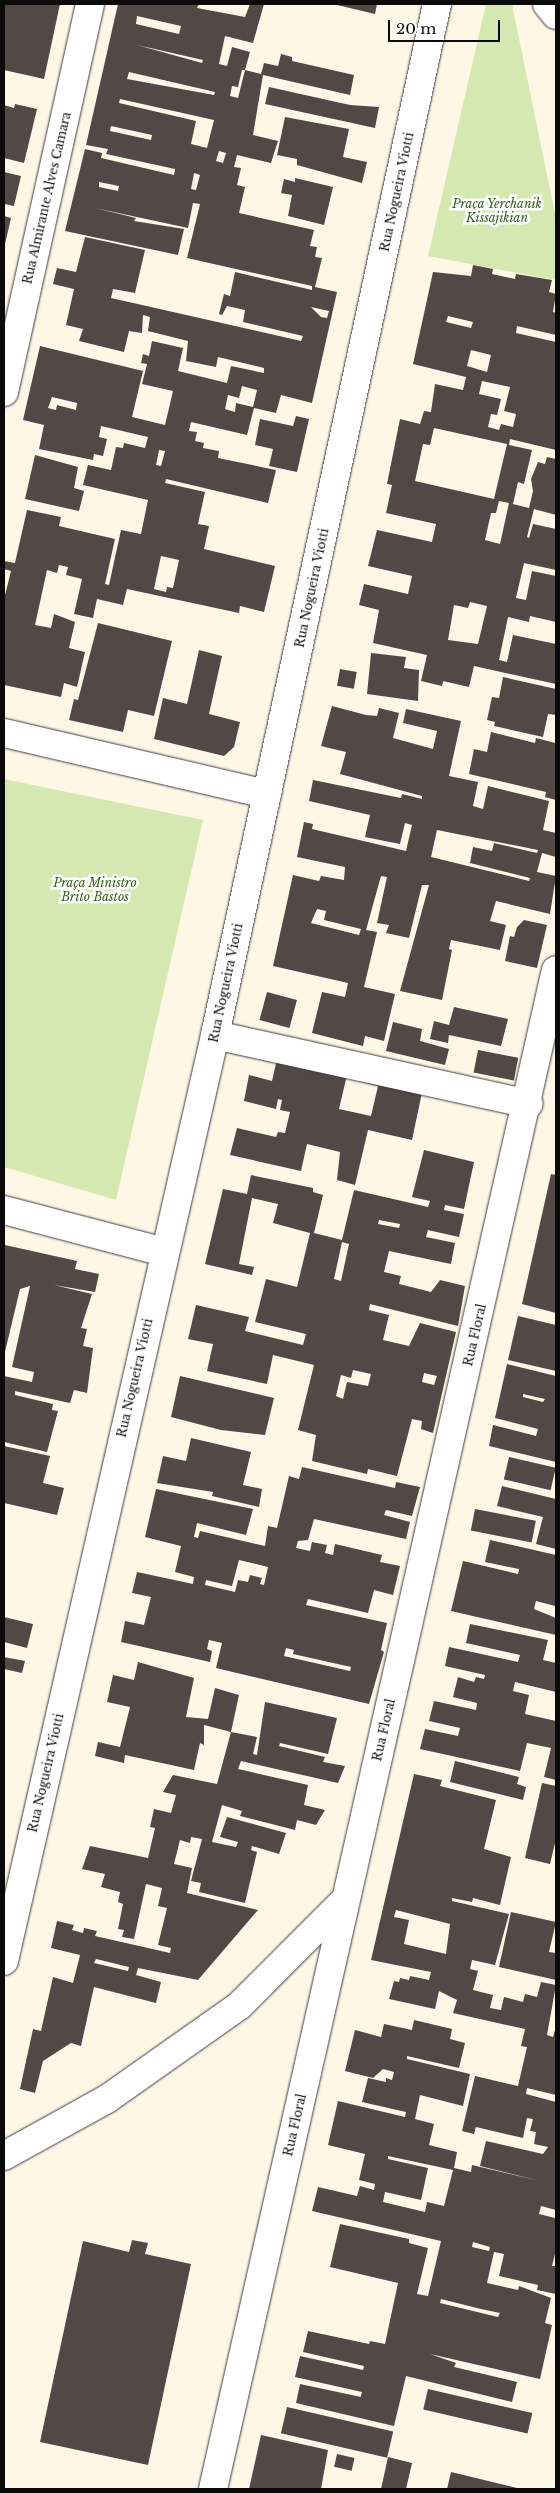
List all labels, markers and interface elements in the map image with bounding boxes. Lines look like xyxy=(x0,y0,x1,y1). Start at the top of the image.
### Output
scale bar xyxy=(390,10,502,42)
text: 20 m xyxy=(396,19,436,38)
street label: Rua Almirante Alves Camara xyxy=(20,110,74,286)
street label: Rua Nogueira Viotti xyxy=(377,131,417,253)
park label: Praça Yerchanik Kissajikian xyxy=(452,197,542,225)
street label: Rua Nogueira Viotti xyxy=(292,527,332,649)
park label: Praça Ministro Brito Bastos xyxy=(53,876,137,904)
street label: Rua Nogueira Viotti xyxy=(206,922,246,1044)
street label: Rua Floral xyxy=(461,1302,489,1368)
street label: Rua Nogueira Viotti xyxy=(114,1317,156,1439)
street label: Rua Floral xyxy=(370,1697,398,1763)
street label: Rua Nogueira Viotti xyxy=(25,1712,67,1834)
street label: Rua Floral xyxy=(281,2092,309,2158)

